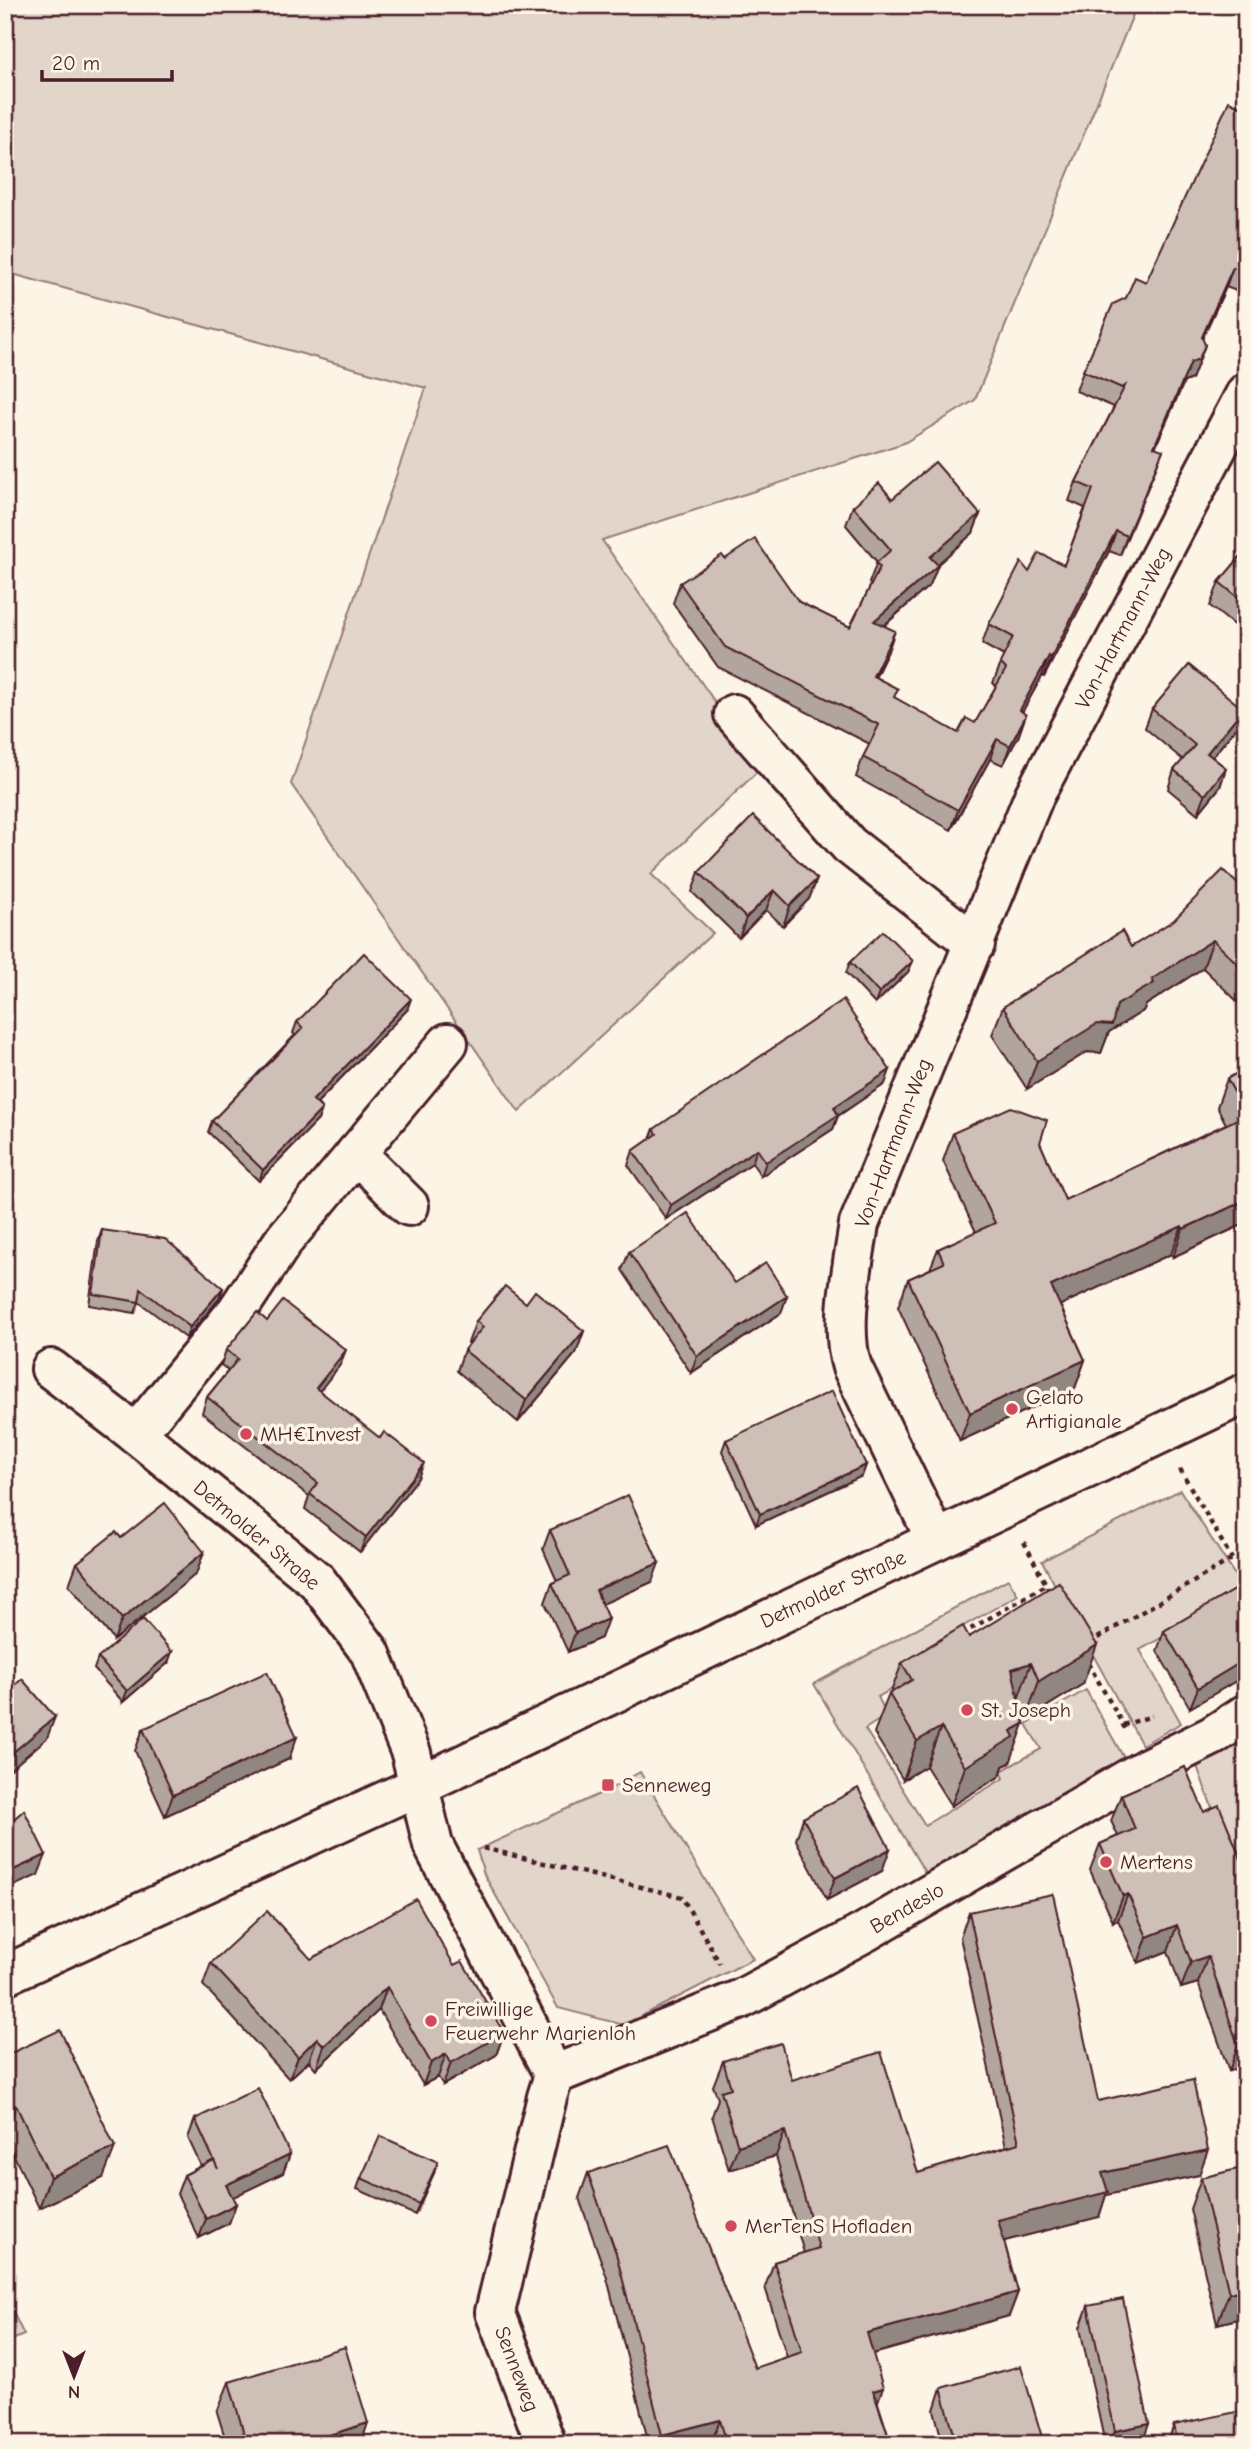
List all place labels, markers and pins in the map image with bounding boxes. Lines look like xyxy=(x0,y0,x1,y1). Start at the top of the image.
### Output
place label: Gelato Artigianale xyxy=(1026,1385,1122,1433)
marker: Gelato Artigianale xyxy=(1004,1401,1020,1417)
place label: MH€Invest xyxy=(260,1422,361,1446)
marker: MH€Invest xyxy=(238,1426,254,1442)
place label: St. Joseph xyxy=(981,1698,1071,1722)
marker: St. Joseph xyxy=(959,1702,975,1718)
place label: Senneweg xyxy=(622,1773,712,1797)
marker: Senneweg xyxy=(600,1777,616,1793)
place label: Mertens xyxy=(1120,1850,1193,1874)
marker: Mertens xyxy=(1098,1854,1114,1870)
place label: Freiwillige Feuerwehr Marienloh xyxy=(445,1997,636,2045)
marker: Freiwillige Feuerwehr Marienloh xyxy=(423,2013,439,2029)
place label: MerTenS Hofladen xyxy=(745,2214,912,2238)
marker: MerTenS Hofladen xyxy=(723,2218,739,2234)

